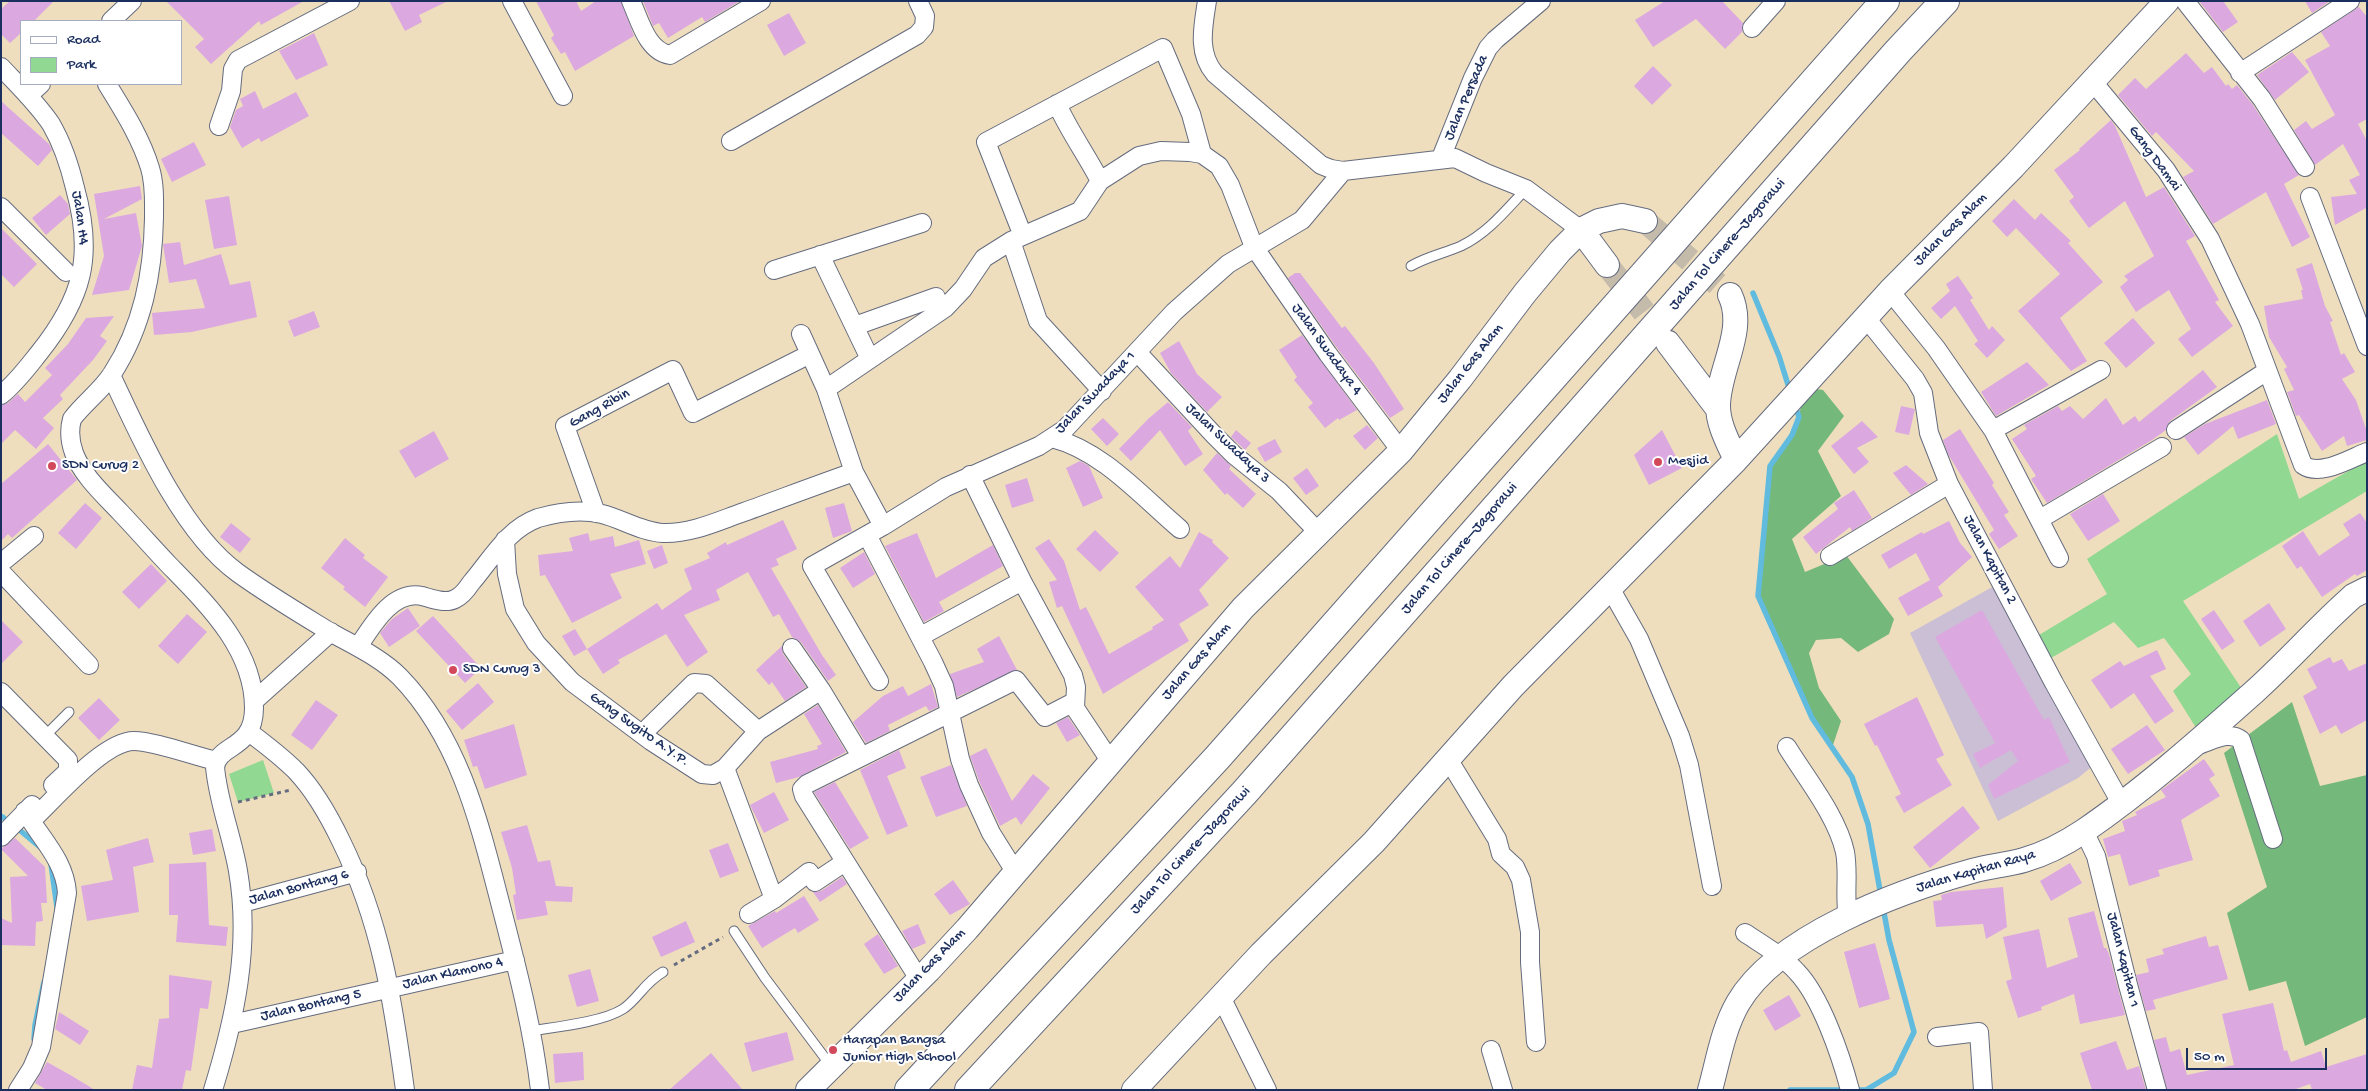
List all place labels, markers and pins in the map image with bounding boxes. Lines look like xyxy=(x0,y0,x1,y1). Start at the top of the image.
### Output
place label: Mesjid xyxy=(1668,453,1708,471)
marker: Mesjid xyxy=(1652,456,1664,468)
place label: SDN Curug 2 xyxy=(62,457,139,475)
marker: SDN Curug 2 xyxy=(46,460,58,472)
place label: SDN Curug 3 xyxy=(463,661,540,679)
marker: SDN Curug 3 xyxy=(447,664,459,676)
place label: Harapan Bangsa Junior High School xyxy=(843,1032,956,1067)
marker: Harapan Bangsa Junior High School xyxy=(827,1044,839,1056)

